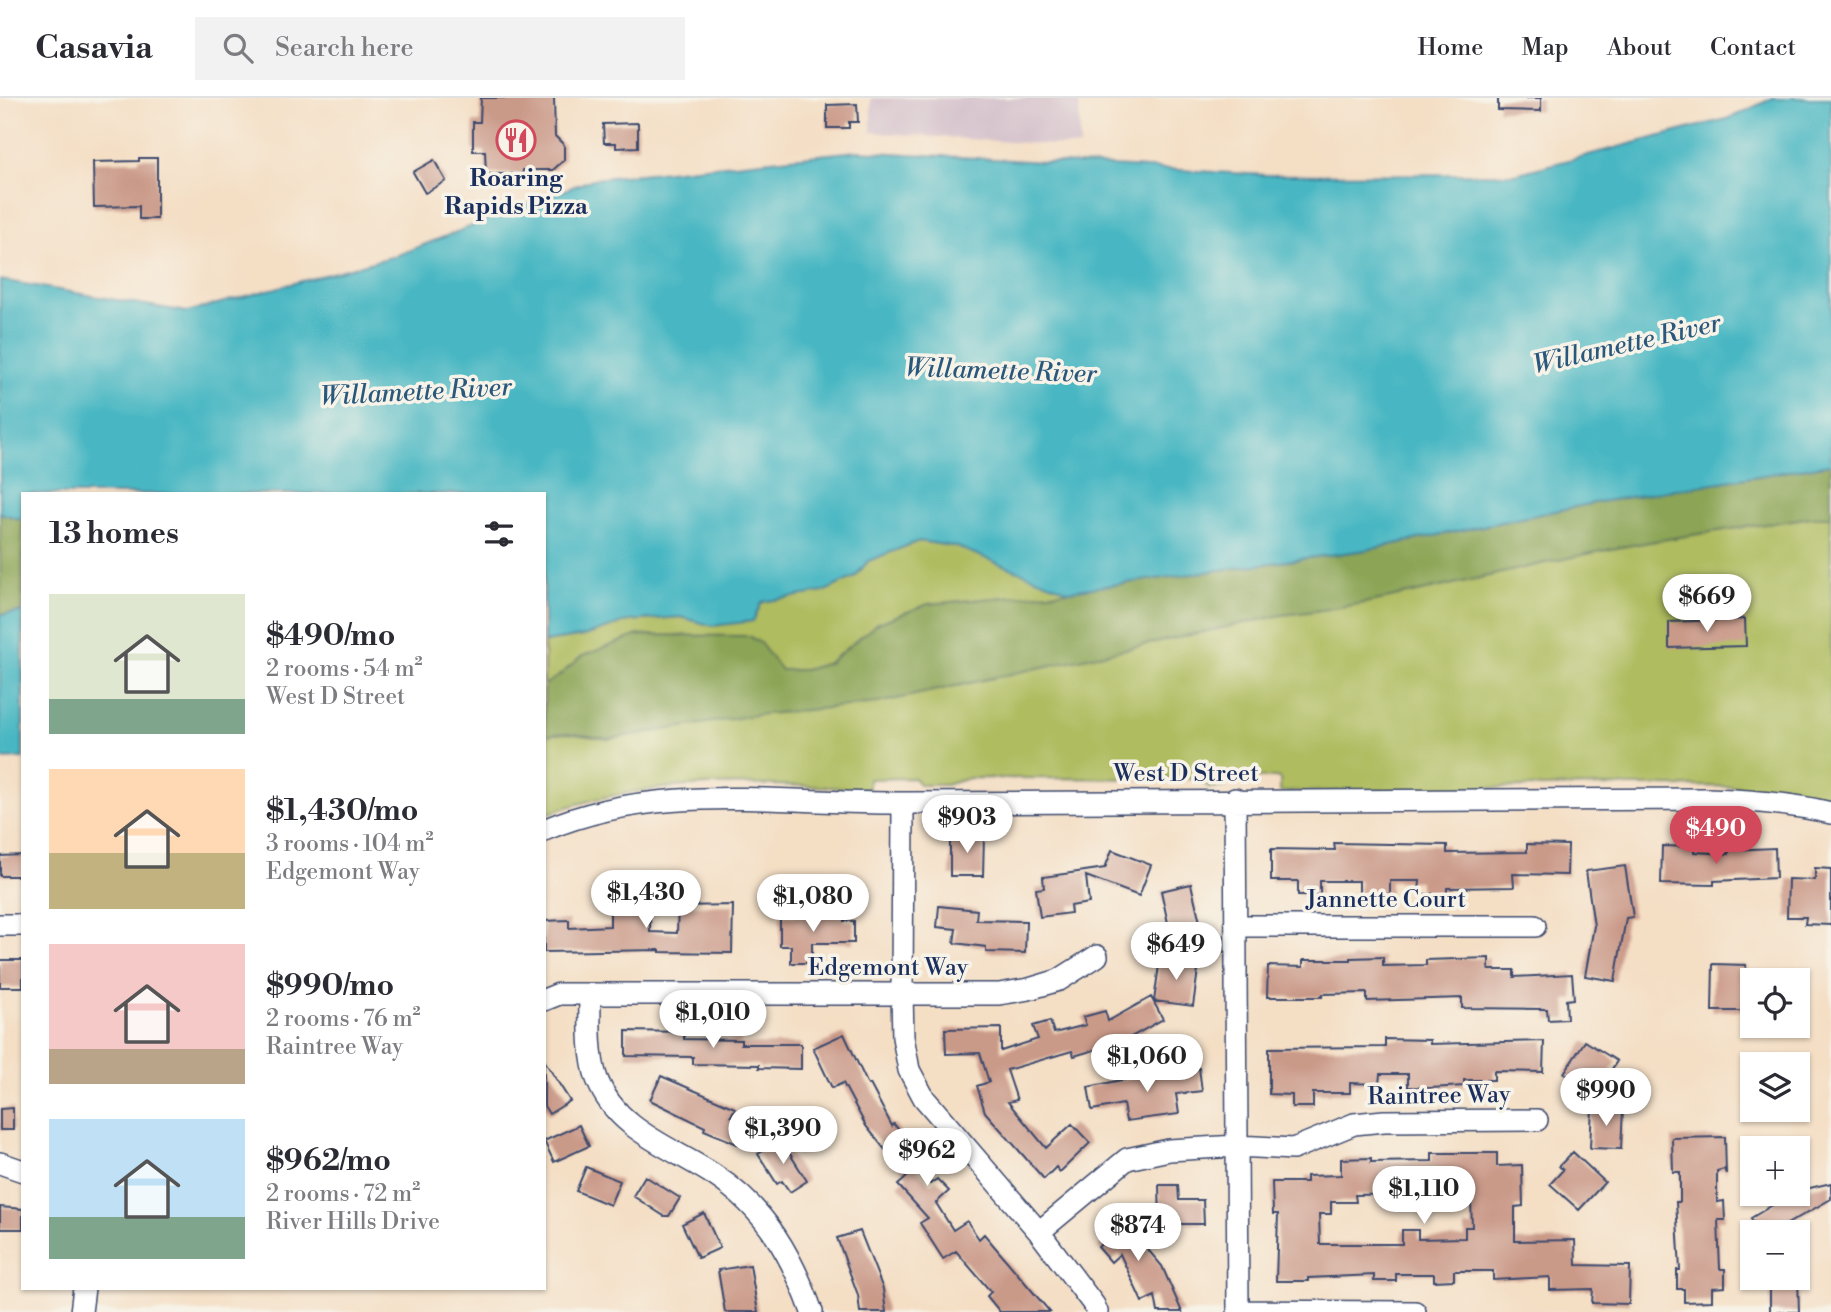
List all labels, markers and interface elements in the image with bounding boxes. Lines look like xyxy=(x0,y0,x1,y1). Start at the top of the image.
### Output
search box xyxy=(195,17,685,80)
text: Casavia xyxy=(35,28,153,69)
icon: search xyxy=(219,29,257,67)
text: Search here xyxy=(275,32,414,64)
text: Home xyxy=(1418,33,1483,63)
text: Map xyxy=(1521,33,1569,63)
text: About xyxy=(1607,33,1672,63)
text: Contact xyxy=(1710,33,1796,63)
restaurant icon: Roaring Rapids Pizza xyxy=(495,119,537,161)
place label: Roaring Rapids Pizza xyxy=(444,164,589,222)
water label: Willamette River xyxy=(1530,307,1725,381)
water label: Willamette River xyxy=(905,352,1098,390)
water label: Willamette River xyxy=(319,371,514,413)
text: 13 homes xyxy=(49,515,179,553)
icon: filters xyxy=(480,515,518,553)
pin: $669 xyxy=(1666,574,1748,634)
text: $669 xyxy=(1678,583,1736,611)
text: $490/mo xyxy=(266,617,395,655)
icon: home xyxy=(105,622,189,706)
text: 2 rooms · 54 m² xyxy=(266,655,423,683)
text: West D Street xyxy=(266,683,405,711)
street label: West D Street xyxy=(1112,759,1259,789)
text: $1,430/mo xyxy=(266,792,418,830)
pin: $903 xyxy=(926,796,1008,855)
icon: home xyxy=(105,797,189,881)
text: $903 xyxy=(938,804,996,832)
pin: $490 xyxy=(1675,806,1757,866)
text: $490 xyxy=(1686,815,1746,843)
text: 3 rooms · 104 m² xyxy=(266,830,434,858)
text: Edgemont Way xyxy=(266,858,420,886)
pin: $1,430 xyxy=(589,870,703,930)
pin: $1,080 xyxy=(756,874,870,934)
text: $1,430 xyxy=(607,879,685,907)
text: $1,080 xyxy=(773,883,853,911)
street label: Jannette Court xyxy=(1305,885,1467,915)
pin: $649 xyxy=(1135,922,1217,982)
text: $649 xyxy=(1147,931,1205,959)
street label: Edgemont Way xyxy=(808,953,969,983)
text: $990/mo xyxy=(266,967,394,1005)
map controls xyxy=(1740,968,1810,1290)
button: locate xyxy=(1740,968,1810,1038)
icon: home xyxy=(105,972,189,1056)
pin: $1,010 xyxy=(656,990,770,1050)
text: $1,010 xyxy=(675,999,751,1027)
text: 2 rooms · 76 m² xyxy=(266,1005,421,1033)
text: Raintree Way xyxy=(266,1033,403,1061)
pin: $1,060 xyxy=(1090,1034,1204,1094)
text: $1,060 xyxy=(1107,1043,1187,1071)
button: layers xyxy=(1740,1052,1810,1122)
pin: $990 xyxy=(1565,1068,1647,1128)
text: $990 xyxy=(1576,1077,1636,1105)
street label: Raintree Way xyxy=(1367,1080,1511,1112)
pin: $1,390 xyxy=(726,1107,840,1166)
text: $1,390 xyxy=(744,1115,822,1143)
pin: $962 xyxy=(886,1128,968,1188)
button: + xyxy=(1740,1136,1810,1206)
text: $962 xyxy=(898,1137,956,1165)
text: $962/mo xyxy=(266,1142,391,1180)
icon: home xyxy=(105,1147,189,1231)
pin: $1,110 xyxy=(1367,1166,1481,1226)
text: $1,110 xyxy=(1388,1175,1460,1203)
text: 2 rooms · 72 m² xyxy=(266,1180,420,1208)
pin: $874 xyxy=(1097,1204,1179,1263)
text: River Hills Drive xyxy=(266,1208,440,1236)
text: $874 xyxy=(1110,1212,1166,1240)
button: − xyxy=(1740,1220,1810,1290)

